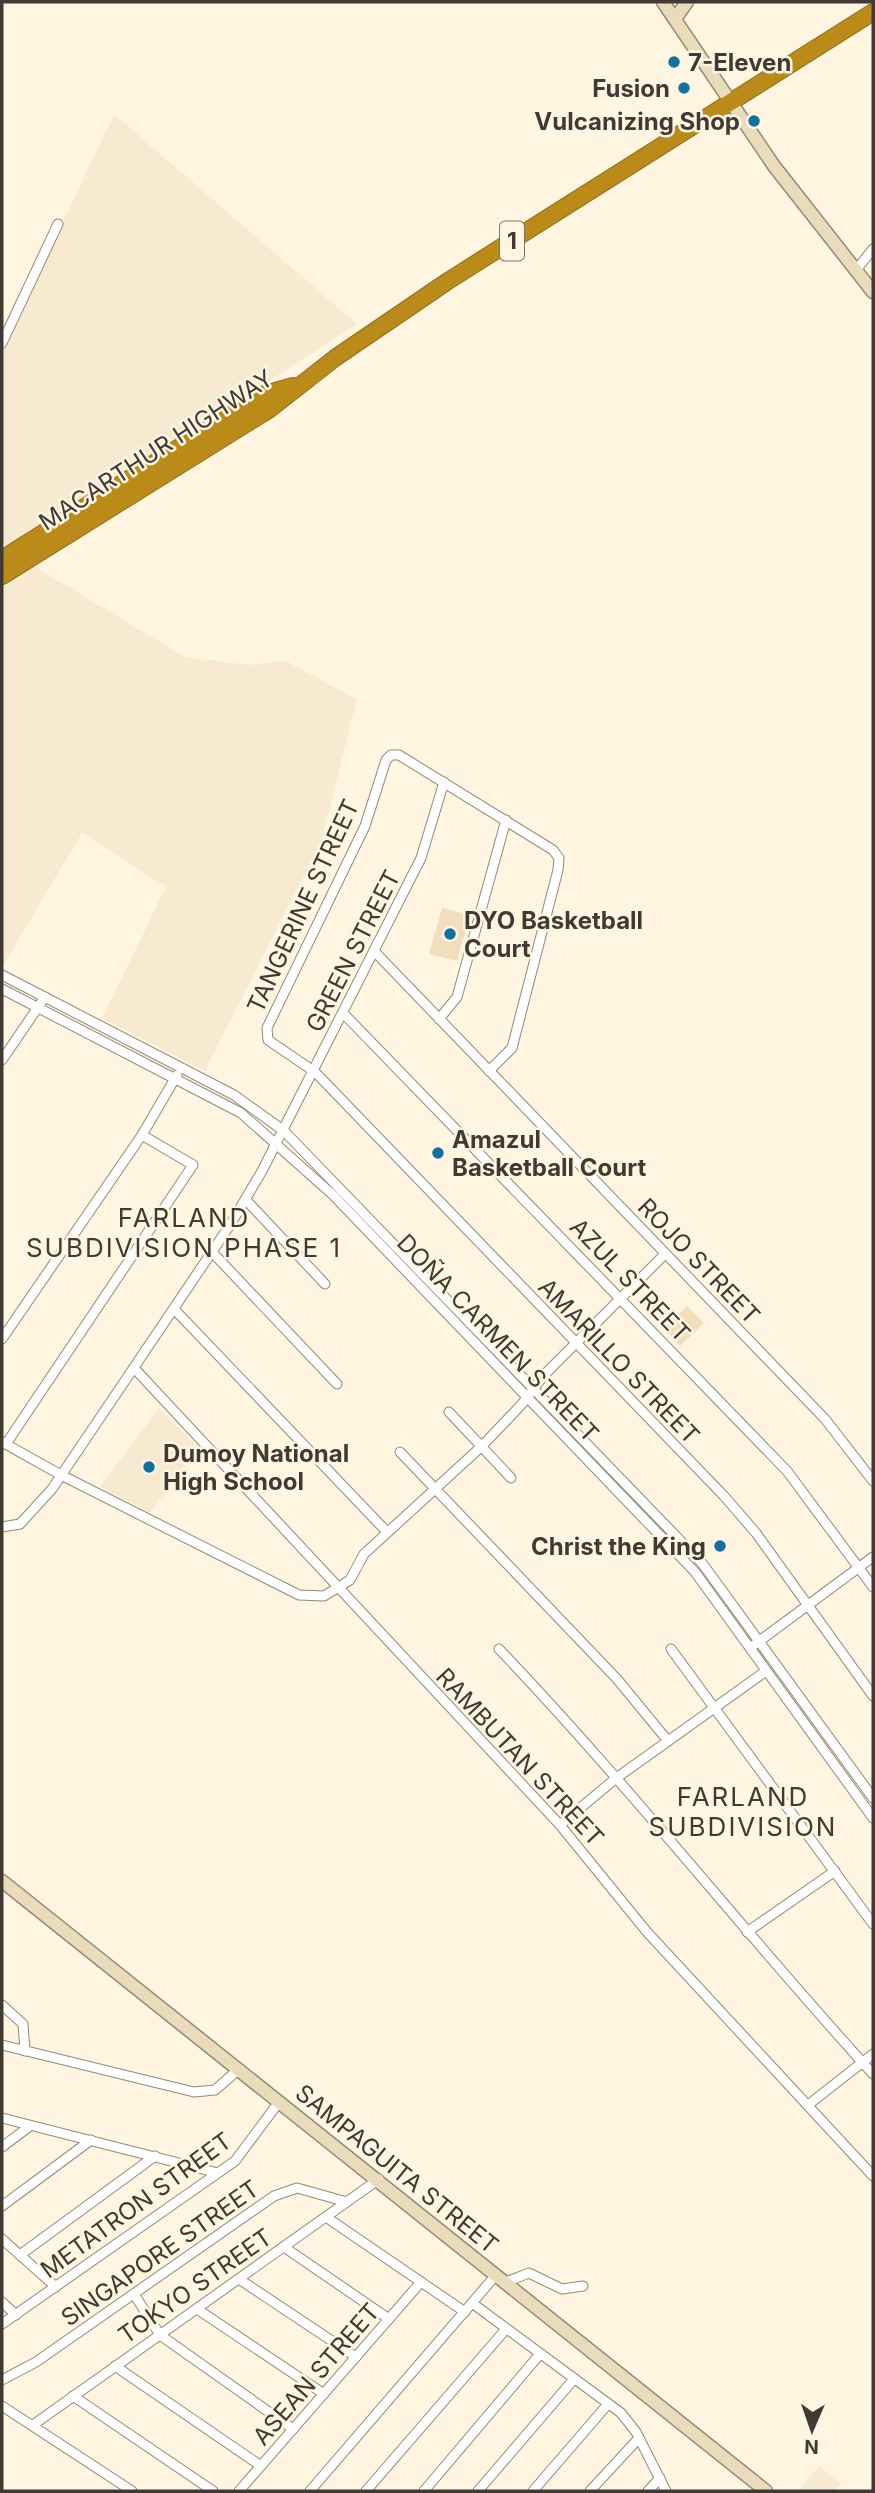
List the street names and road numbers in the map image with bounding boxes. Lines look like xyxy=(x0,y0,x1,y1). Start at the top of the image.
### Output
road number: 1 xyxy=(500,222,524,260)
street label: MACARTHUR HIGHWAY xyxy=(34,363,278,537)
street label: TANGERINE STREET xyxy=(241,795,365,1017)
street label: GREEN STREET xyxy=(300,865,406,1037)
street label: ROJO STREET xyxy=(632,1192,766,1330)
street label: AZUL STREET xyxy=(564,1212,696,1348)
street label: DOÑA CARMEN STREET xyxy=(391,1228,605,1448)
street label: AMARILLO STREET xyxy=(533,1272,705,1450)
street label: RAMBUTAN STREET xyxy=(430,1662,610,1852)
street label: SAMPAGUITA STREET xyxy=(290,2078,504,2260)
street label: METATRON STREET xyxy=(35,2126,237,2284)
street label: SINGAPORE STREET xyxy=(55,2174,265,2332)
street label: TOKYO STREET xyxy=(113,2222,277,2350)
street label: ASEAN STREET xyxy=(247,2297,385,2451)

